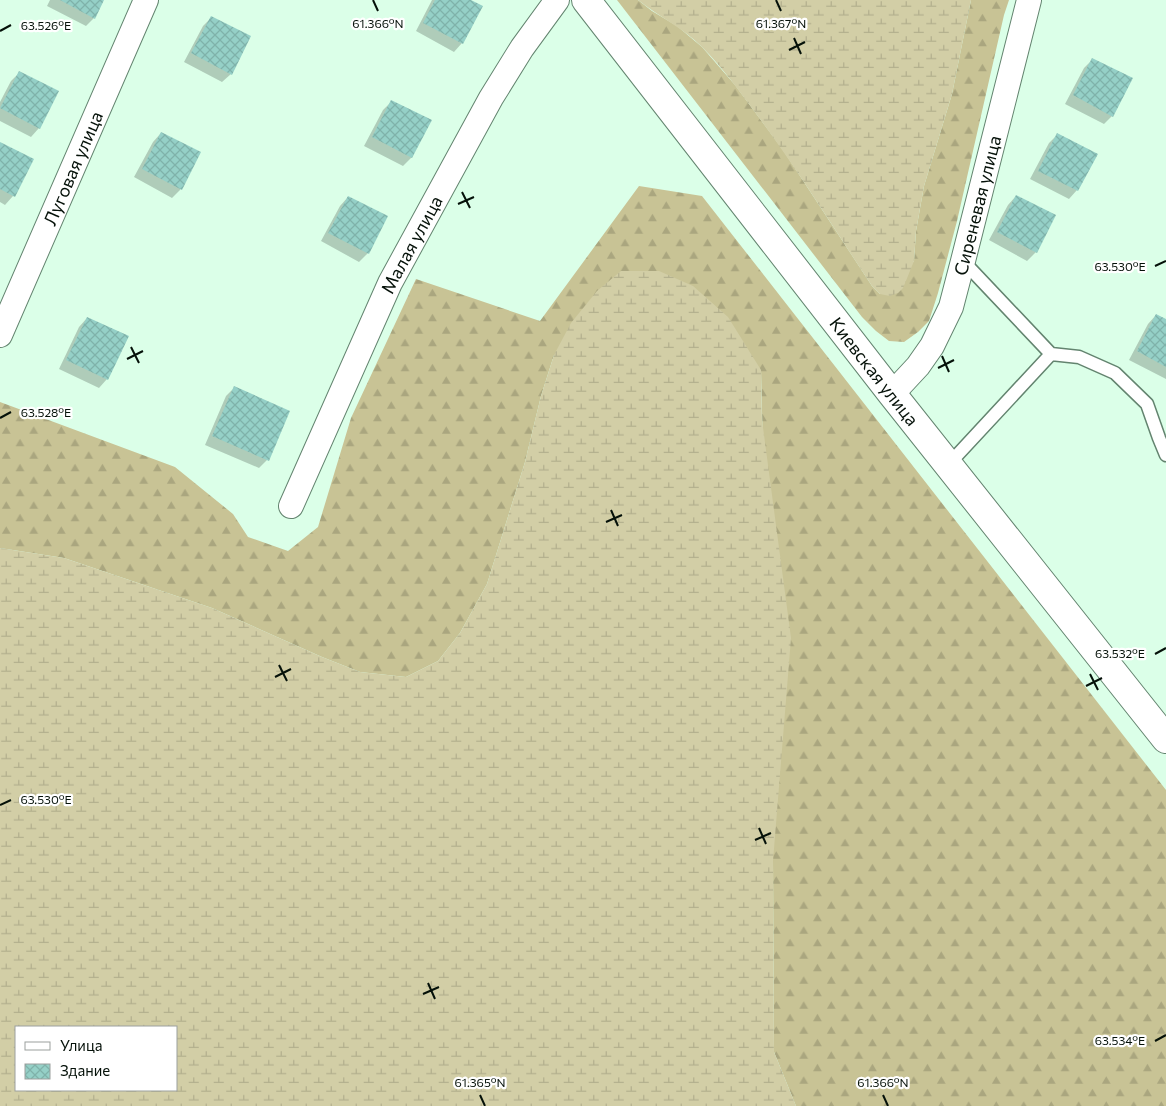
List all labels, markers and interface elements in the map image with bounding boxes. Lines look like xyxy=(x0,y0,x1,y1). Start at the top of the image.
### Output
text: 61.366°N xyxy=(352,16,404,30)
text: 61.367°N xyxy=(756,16,806,30)
text: 63.526°E xyxy=(21,18,71,32)
street label: Луговая улица xyxy=(38,108,107,229)
street label: Сиреневая улица xyxy=(949,133,1005,278)
street label: Малая улица xyxy=(376,192,447,297)
text: 63.530°E xyxy=(1094,259,1146,273)
street label: Киевская улица xyxy=(825,313,924,430)
text: 63.528°E xyxy=(21,405,71,419)
text: 63.532°E xyxy=(1095,646,1145,660)
text: 63.530°E xyxy=(20,792,72,806)
legend xyxy=(15,1026,178,1091)
text: 63.534°E xyxy=(1095,1033,1145,1047)
text: Улица xyxy=(60,1036,102,1054)
text: Здание xyxy=(60,1061,110,1079)
text: 61.365°N xyxy=(455,1075,505,1089)
text: 61.366°N xyxy=(857,1075,909,1089)

